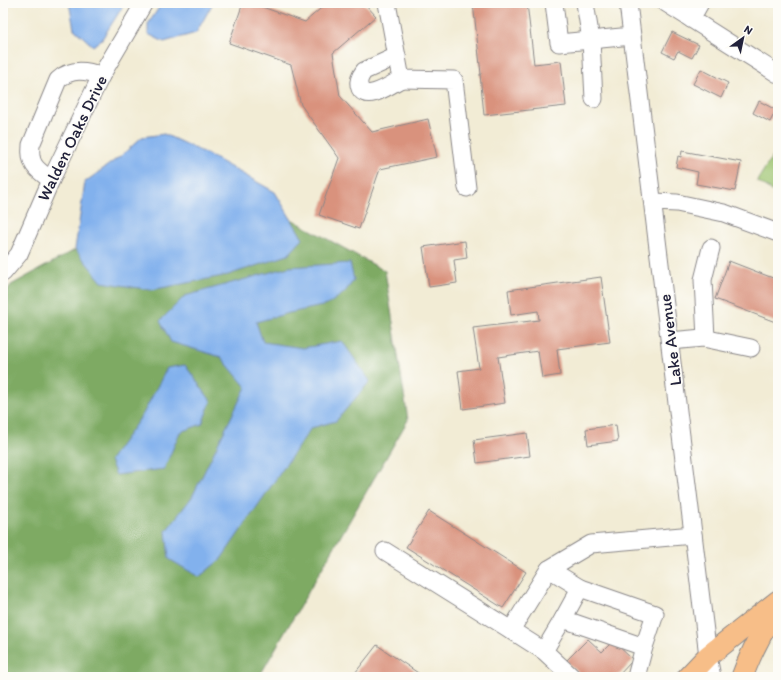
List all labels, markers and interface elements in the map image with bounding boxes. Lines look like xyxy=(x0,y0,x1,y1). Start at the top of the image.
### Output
north arrow xyxy=(723,18,763,58)
text: N xyxy=(742,23,755,38)
street label: Walden Oaks Drive xyxy=(33,72,111,204)
street label: Lake Avenue xyxy=(654,293,686,387)

